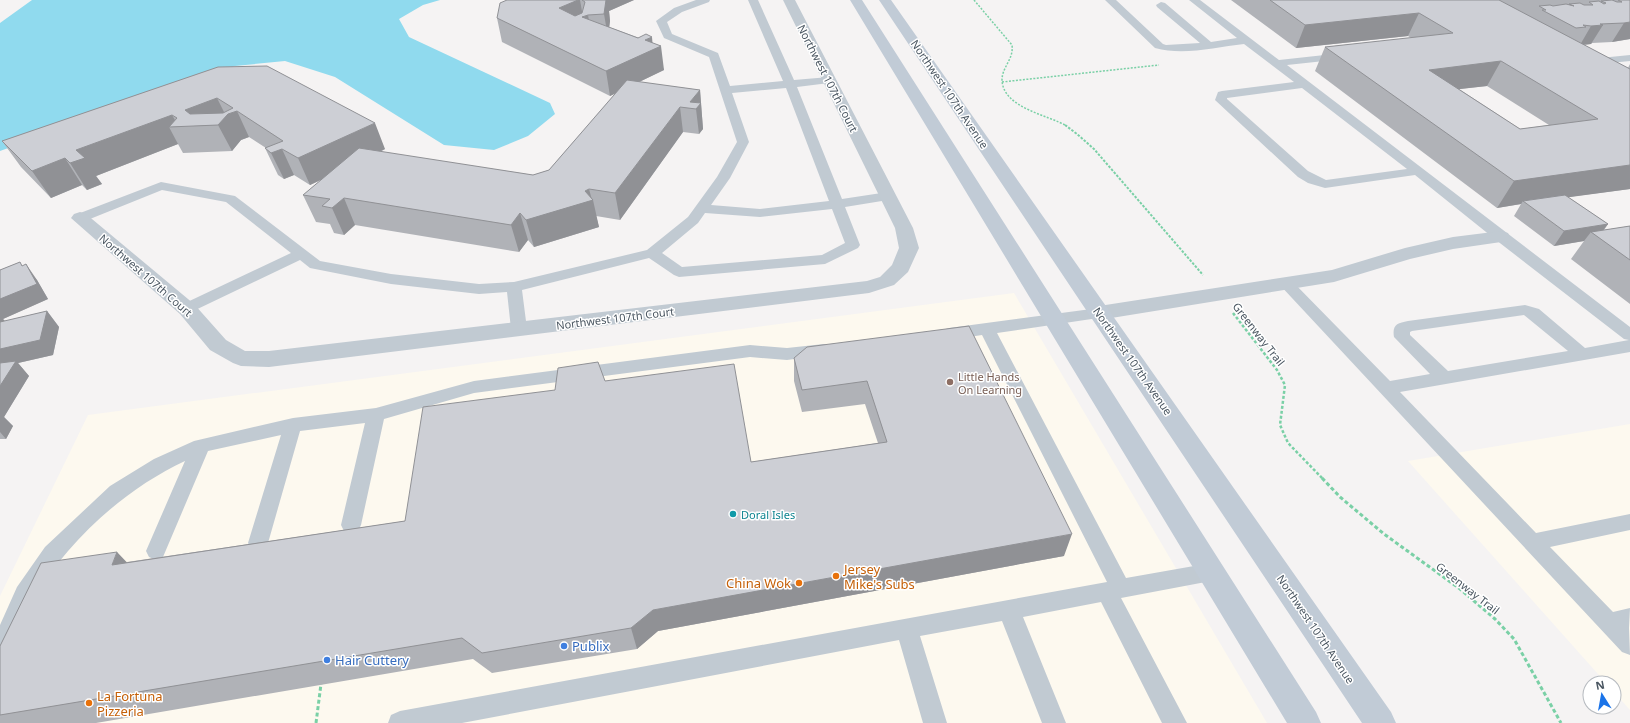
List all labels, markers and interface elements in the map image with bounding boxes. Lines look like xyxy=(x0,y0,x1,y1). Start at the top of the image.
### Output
street label: Northwest 107th Court xyxy=(794,22,862,134)
street label: Northwest 107th Avenue xyxy=(908,37,992,151)
street label: Northwest 107th Court xyxy=(96,230,196,320)
street label: Greenway Trail xyxy=(1230,299,1288,369)
street label: Northwest 107th Court xyxy=(555,303,675,333)
street label: Northwest 107th Avenue xyxy=(1090,304,1176,418)
place label: Little Hands On Learning xyxy=(958,369,1022,397)
marker: Little Hands On Learning xyxy=(945,377,955,387)
place label: Doral Isles xyxy=(741,507,795,522)
marker: Doral Isles xyxy=(728,509,738,519)
street label: Greenway Trail xyxy=(1433,559,1503,617)
place label: Jersey Mike's Subs xyxy=(842,560,915,593)
marker: Jersey Mike's Subs xyxy=(831,571,841,581)
street label: Northwest 107th Avenue xyxy=(1274,572,1358,686)
place label: China Wok xyxy=(726,574,791,592)
marker: China Wok xyxy=(794,578,804,588)
place label: Publix xyxy=(572,637,610,655)
marker: Publix xyxy=(559,641,569,651)
place label: Hair Cuttery xyxy=(335,651,409,669)
marker: Hair Cuttery xyxy=(322,655,332,665)
north arrow xyxy=(1582,675,1622,715)
text: N xyxy=(1594,676,1606,693)
place label: La Fortuna Pizzeria xyxy=(97,687,163,720)
marker: La Fortuna Pizzeria xyxy=(84,698,94,708)

